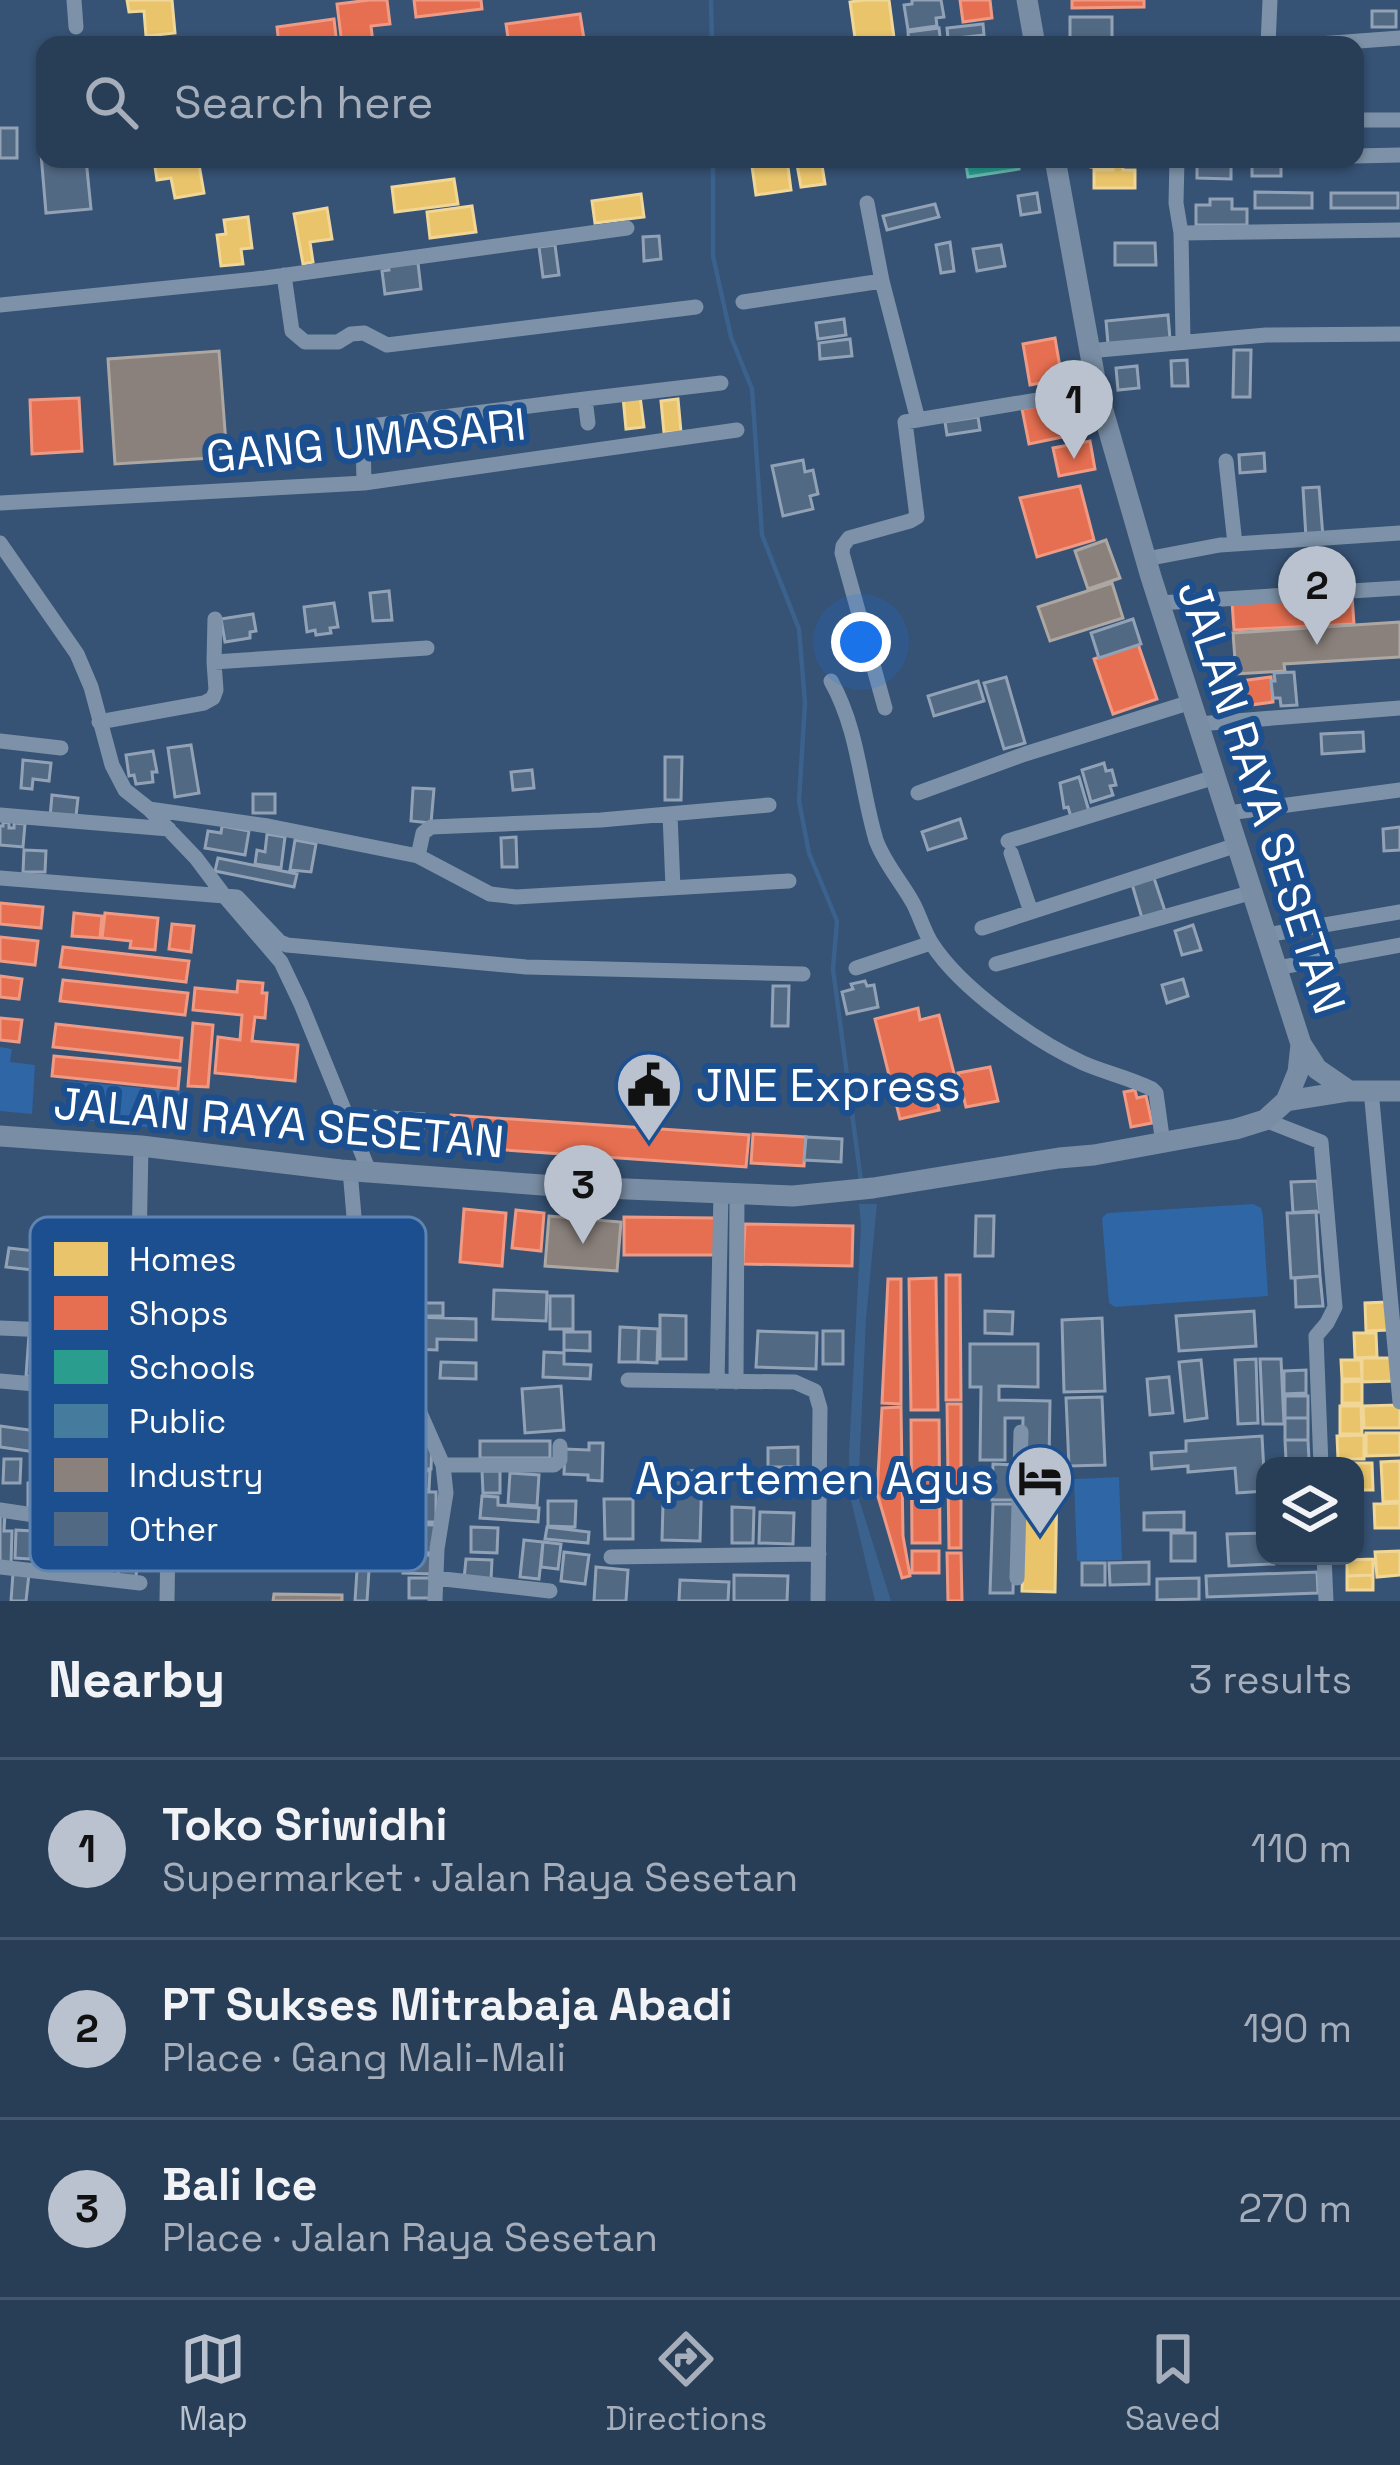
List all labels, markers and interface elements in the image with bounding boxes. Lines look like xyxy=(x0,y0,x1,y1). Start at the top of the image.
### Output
search box xyxy=(36,36,1364,168)
icon: search xyxy=(78,69,144,135)
text: Search here xyxy=(174,74,433,131)
pin: 1 xyxy=(1035,360,1113,459)
street label: GANG UMASARI xyxy=(203,395,529,486)
pin: 2 xyxy=(1278,546,1356,645)
street label: JALAN RAYA SESETAN xyxy=(1165,573,1358,1021)
your location xyxy=(831,612,891,672)
public building icon: JNE Express xyxy=(614,1050,684,1144)
place label: JNE Express xyxy=(696,1057,961,1114)
street label: JALAN RAYA SESETAN xyxy=(51,1074,506,1171)
pin: 3 xyxy=(544,1145,622,1244)
legend xyxy=(30,1217,426,1571)
text: Homes xyxy=(129,1239,236,1281)
text: Shops xyxy=(129,1293,229,1335)
text: Schools xyxy=(129,1347,255,1389)
text: Public xyxy=(129,1401,226,1443)
hotel icon: Apartemen Agus xyxy=(1005,1443,1075,1537)
place label: Apartemen Agus xyxy=(635,1450,994,1507)
text: Industry xyxy=(129,1455,264,1497)
map controls xyxy=(1256,1457,1364,1565)
button: layers xyxy=(1256,1457,1364,1565)
text: Other xyxy=(129,1509,218,1551)
text: Nearby xyxy=(48,1647,225,1712)
text: 3 results xyxy=(1189,1655,1352,1704)
text: Toko Sriwidhi xyxy=(162,1796,447,1853)
text: 1 xyxy=(78,1824,96,1873)
text: 110 m xyxy=(1251,1824,1352,1873)
text: Supermarket · Jalan Raya Sesetan xyxy=(162,1853,798,1902)
text: PT Sukses Mitrabaja Abadi xyxy=(162,1976,733,2033)
text: 2 xyxy=(75,2004,99,2053)
text: 190 m xyxy=(1243,2004,1352,2053)
text: Place · Gang Mali-Mali xyxy=(162,2033,566,2082)
text: Bali Ice xyxy=(162,2156,317,2213)
text: 3 xyxy=(75,2184,99,2233)
text: 270 m xyxy=(1239,2184,1352,2233)
text: Place · Jalan Raya Sesetan xyxy=(162,2213,658,2262)
tab: Map xyxy=(179,2326,248,2440)
tab: Directions xyxy=(605,2326,767,2440)
tab: Saved xyxy=(1125,2326,1221,2440)

